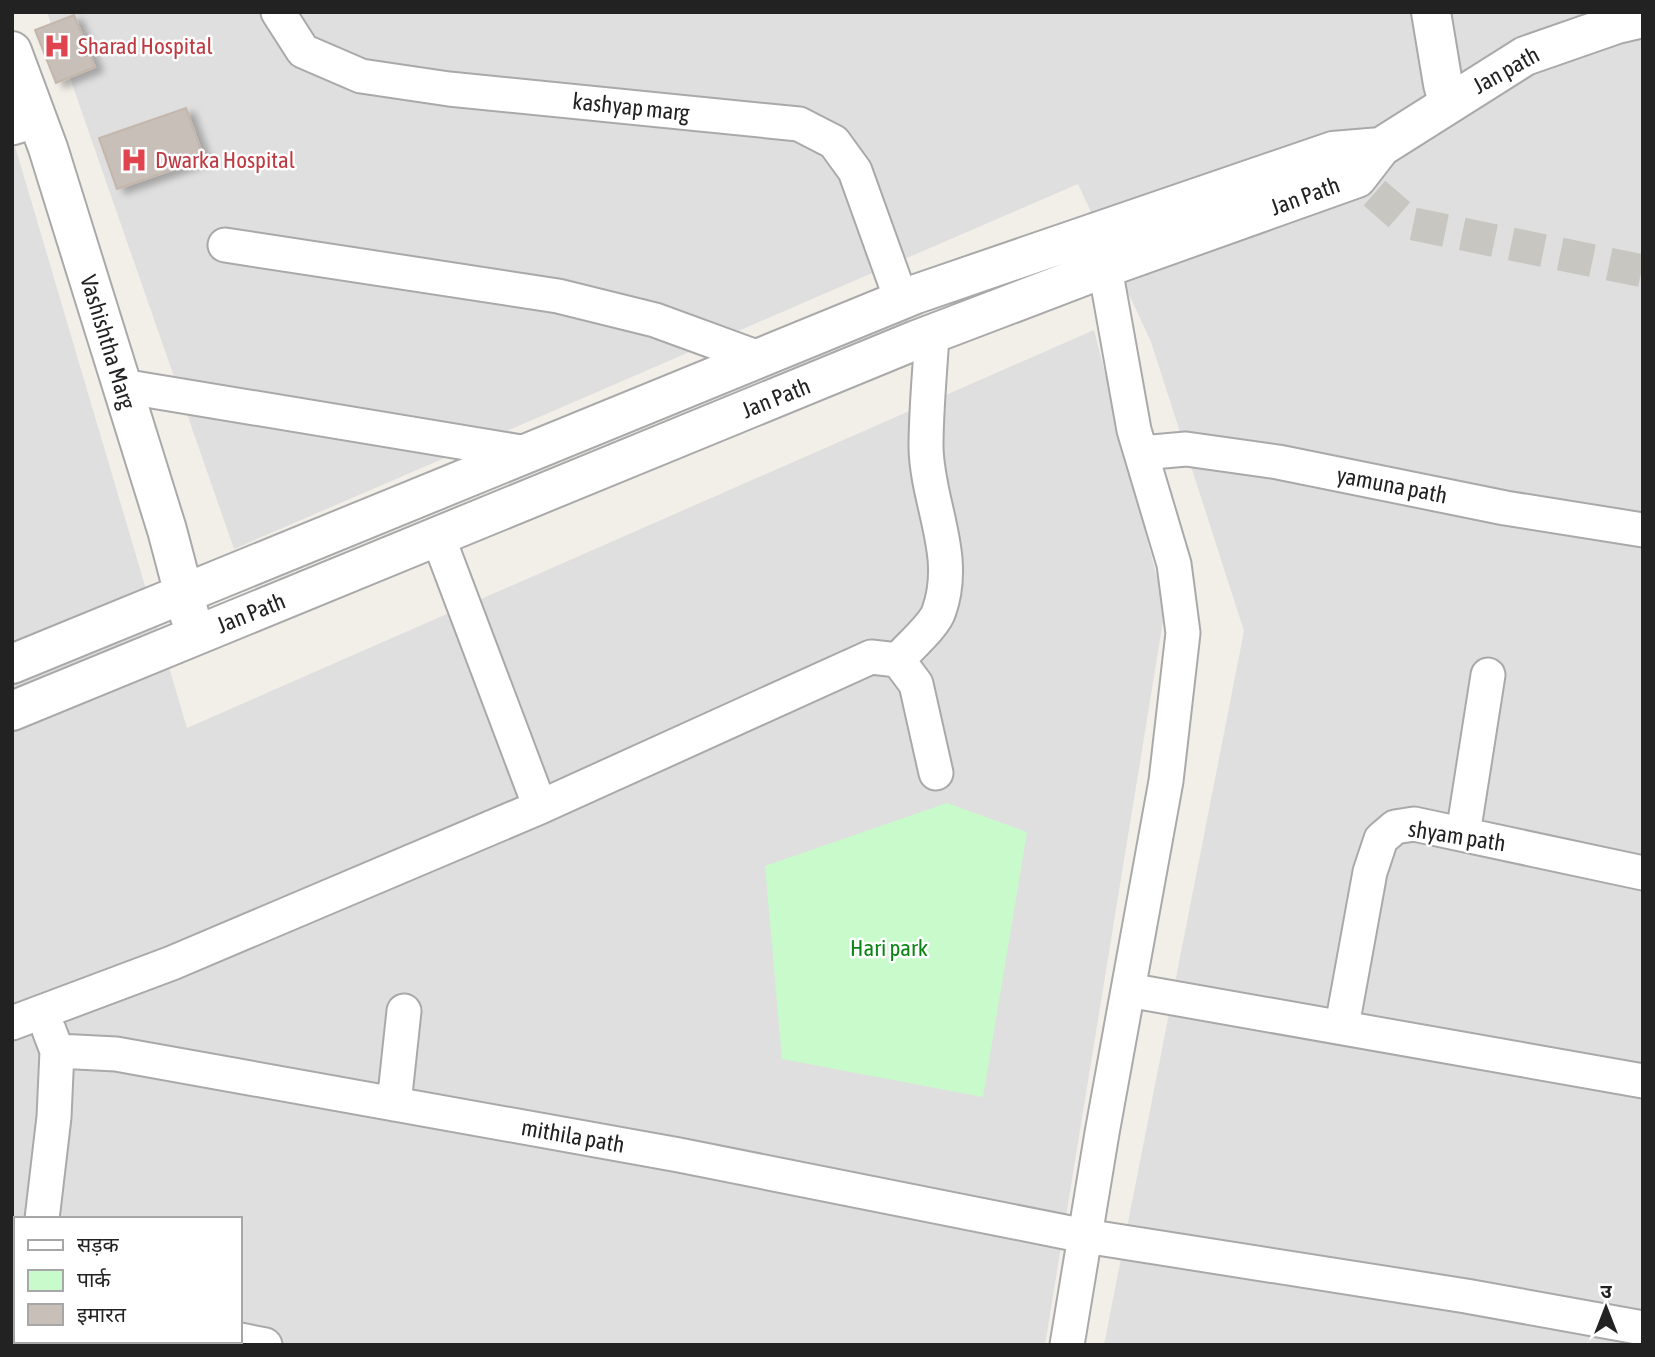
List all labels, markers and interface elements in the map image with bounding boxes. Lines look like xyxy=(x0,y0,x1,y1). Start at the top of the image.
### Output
hospital icon: Sharad Hospital xyxy=(42,31,72,61)
place label: Sharad Hospital xyxy=(78,33,212,59)
street label: Jan path xyxy=(1468,41,1544,99)
street label: kashyap marg xyxy=(571,88,691,126)
hospital icon: Dwarka Hospital xyxy=(119,145,149,175)
place label: Dwarka Hospital xyxy=(155,147,295,173)
street label: Jan Path xyxy=(1267,172,1343,220)
street label: Vashishtha Marg xyxy=(75,272,141,412)
street label: Jan Path xyxy=(738,373,814,423)
street label: yamuna path xyxy=(1335,462,1449,508)
street label: Jan Path xyxy=(213,588,289,638)
street label: shyam path xyxy=(1406,815,1508,857)
park label: Hari park xyxy=(850,935,928,961)
street label: mithila path xyxy=(519,1114,627,1158)
legend xyxy=(14,1217,242,1343)
text: सड़क xyxy=(77,1232,119,1256)
text: पार्क xyxy=(77,1267,111,1291)
north arrow xyxy=(1571,1273,1641,1343)
text: उ xyxy=(1600,1280,1612,1302)
text: इमारत xyxy=(77,1302,127,1326)

